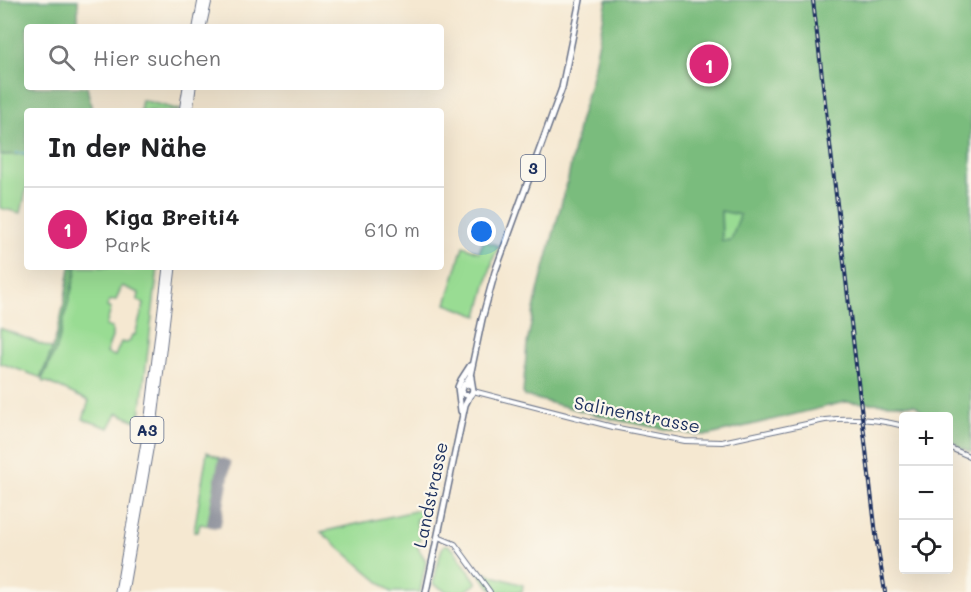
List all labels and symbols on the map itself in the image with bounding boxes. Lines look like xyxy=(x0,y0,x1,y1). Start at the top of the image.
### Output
pin: 1 xyxy=(690,42,728,86)
road number: 3 xyxy=(521,155,545,181)
your location xyxy=(467,217,496,246)
street label: Salinenstrasse xyxy=(572,390,702,438)
road number: A3 xyxy=(130,417,164,443)
street label: Landstrasse xyxy=(407,440,453,550)

